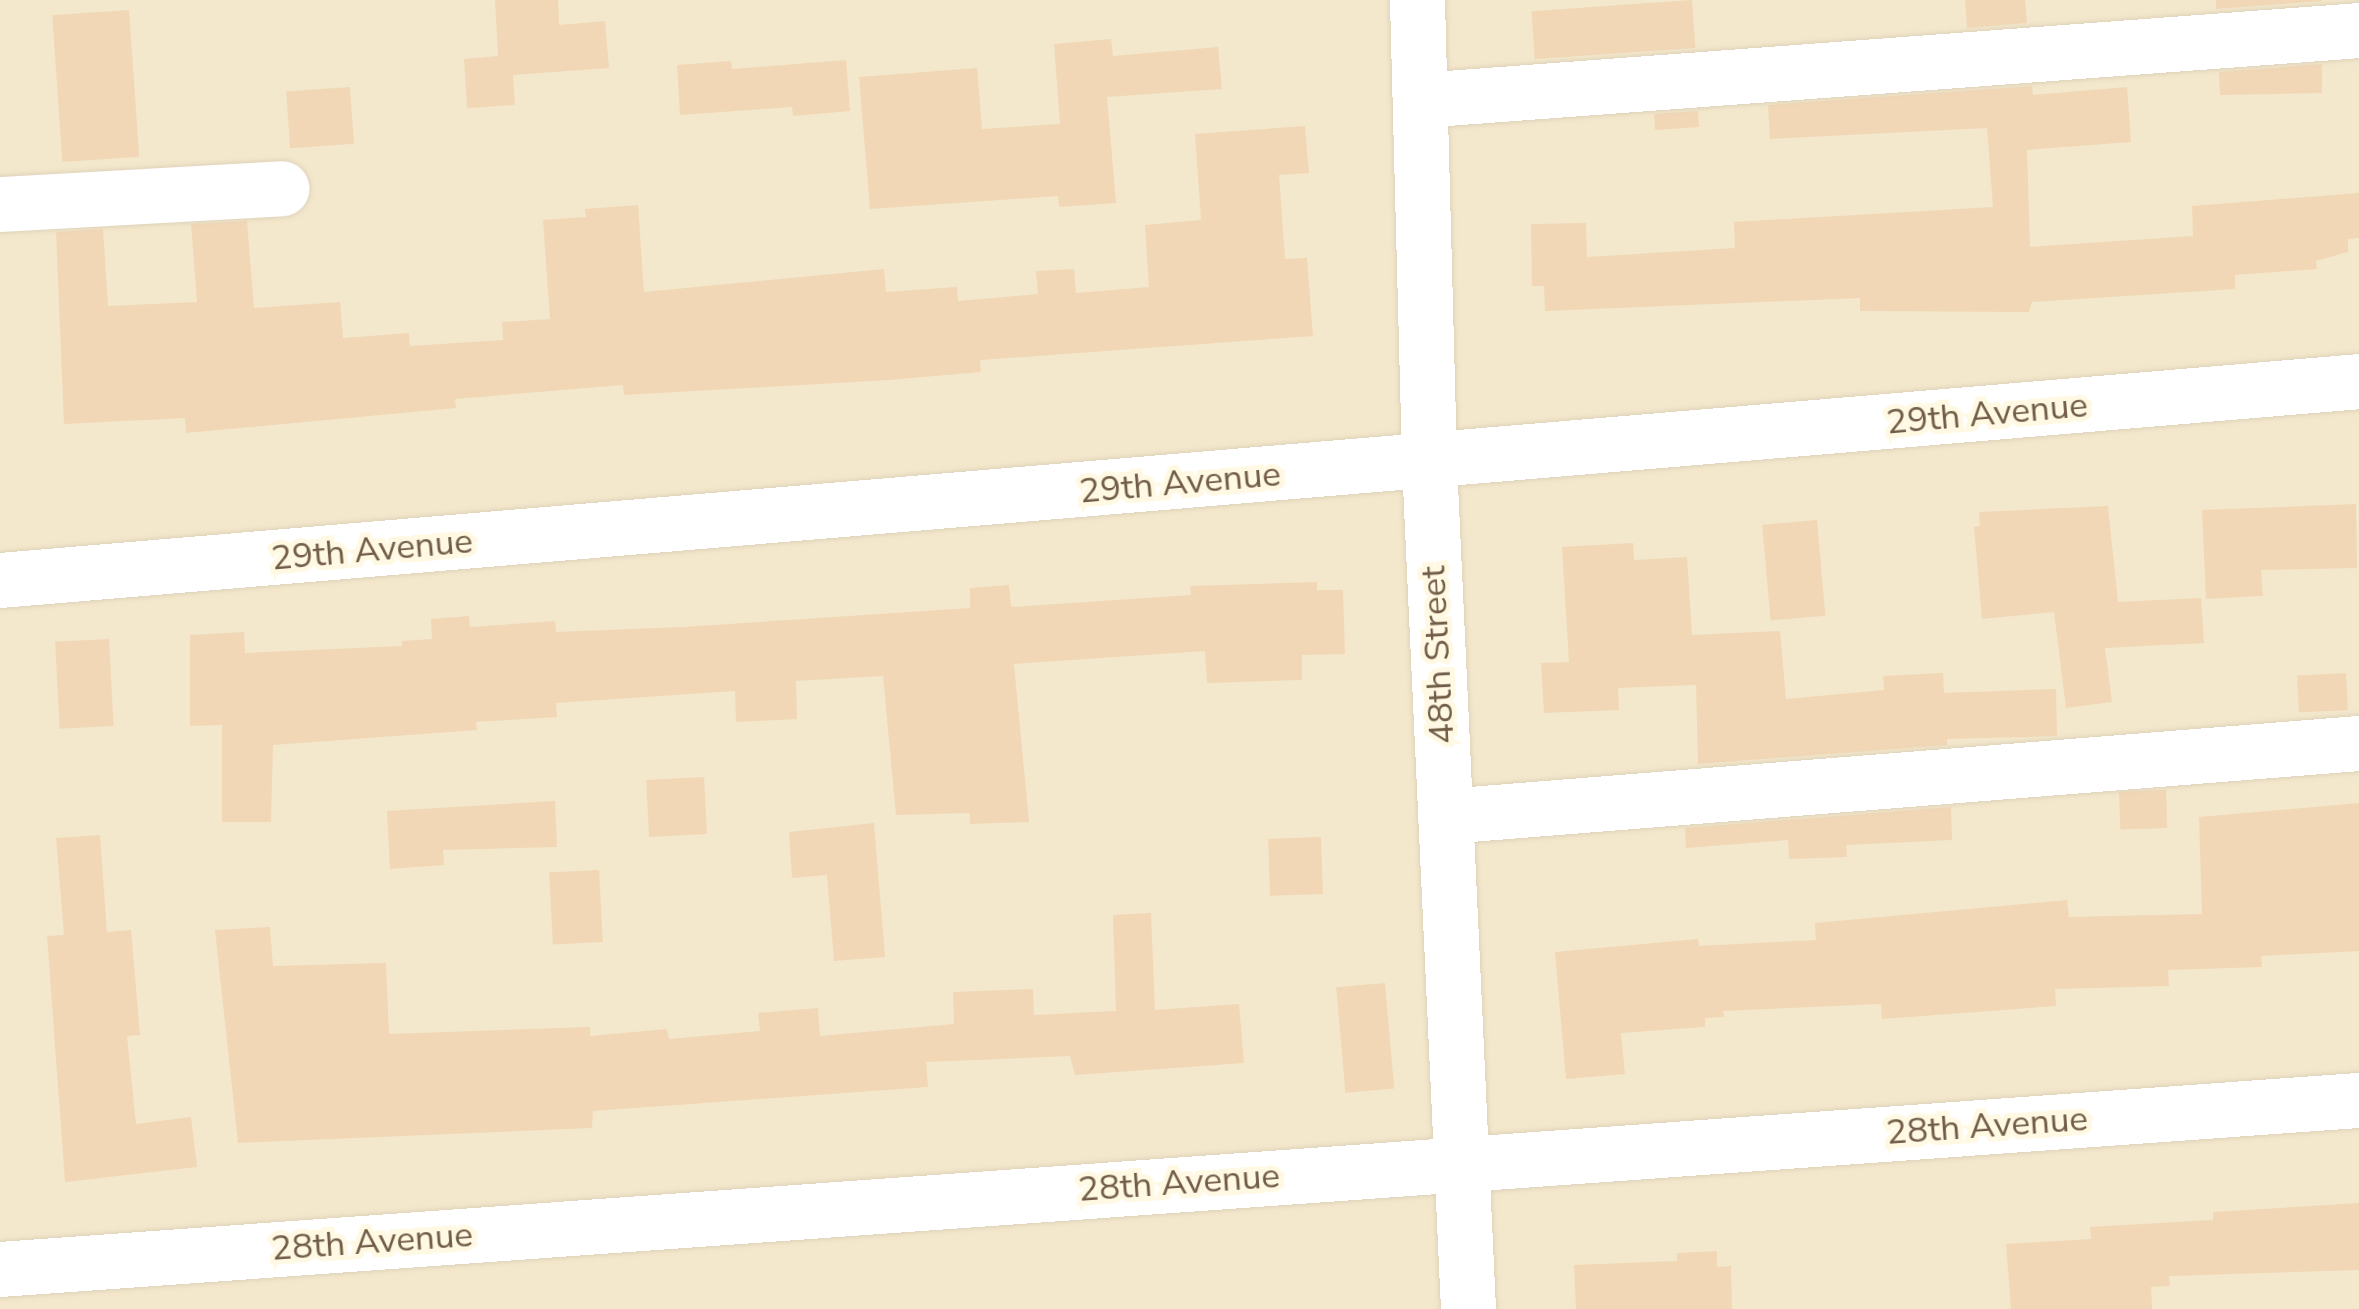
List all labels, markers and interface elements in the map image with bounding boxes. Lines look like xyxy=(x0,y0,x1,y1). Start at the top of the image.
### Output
street label: 29th Avenue xyxy=(1884,384,2090,444)
street label: 29th Avenue xyxy=(1077,453,1283,513)
street label: 29th Avenue xyxy=(269,520,475,580)
street label: 48th Street xyxy=(1412,565,1464,745)
street label: 28th Avenue xyxy=(1885,1098,2089,1154)
street label: 28th Avenue xyxy=(1077,1155,1281,1211)
street label: 28th Avenue xyxy=(270,1214,474,1270)

